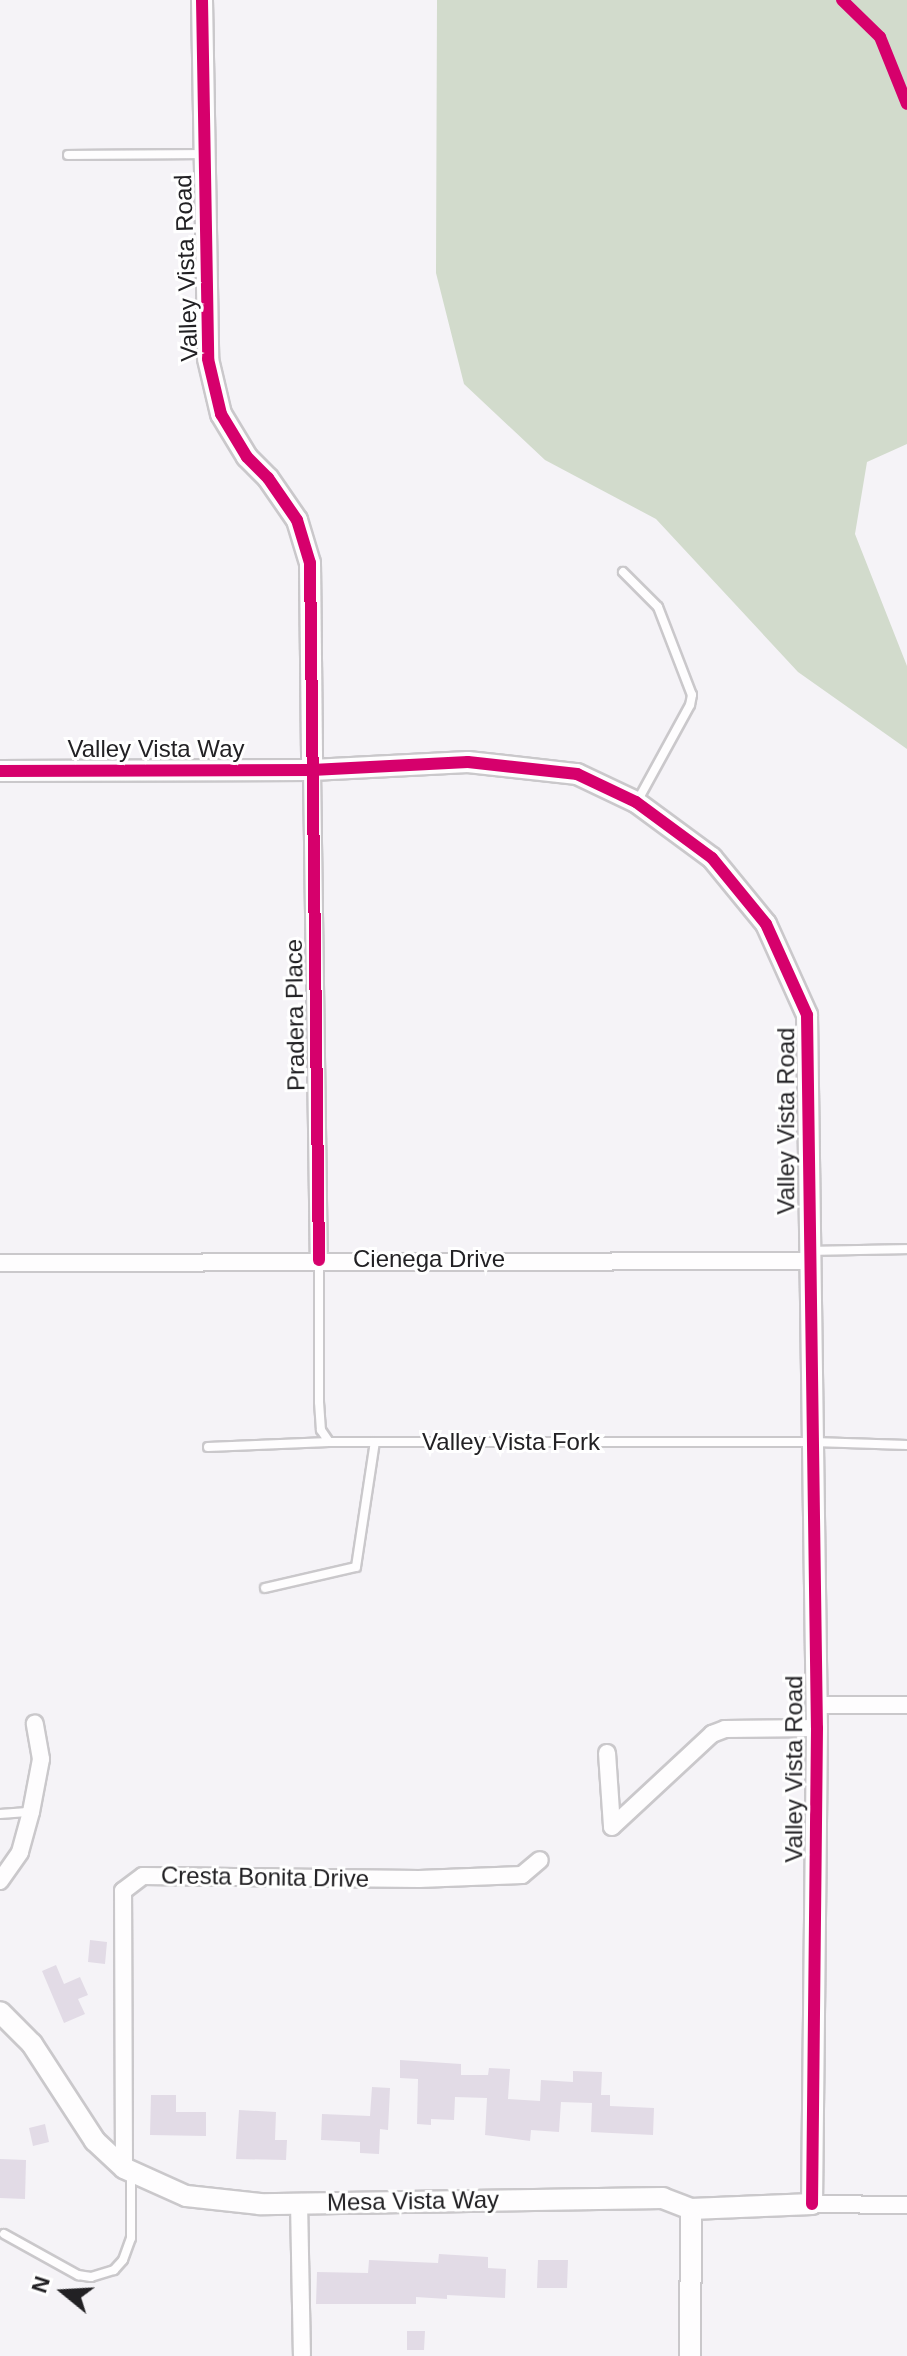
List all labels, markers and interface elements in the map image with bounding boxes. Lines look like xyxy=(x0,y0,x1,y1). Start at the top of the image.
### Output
street label: Valley Vista Road xyxy=(168,174,204,362)
street label: Valley Vista Way xyxy=(68,735,244,763)
street label: Pradera Place xyxy=(279,939,311,1091)
street label: Valley Vista Road xyxy=(772,1027,800,1215)
street label: Cienega Drive xyxy=(353,1245,505,1273)
street label: Valley Vista Fork xyxy=(422,1428,600,1456)
street label: Valley Vista Road xyxy=(780,1675,808,1863)
street label: Cresta Bonita Drive xyxy=(161,1861,369,1893)
street label: Mesa Vista Way xyxy=(327,2185,499,2217)
north arrow xyxy=(24,2252,104,2332)
text: N xyxy=(26,2273,55,2296)

